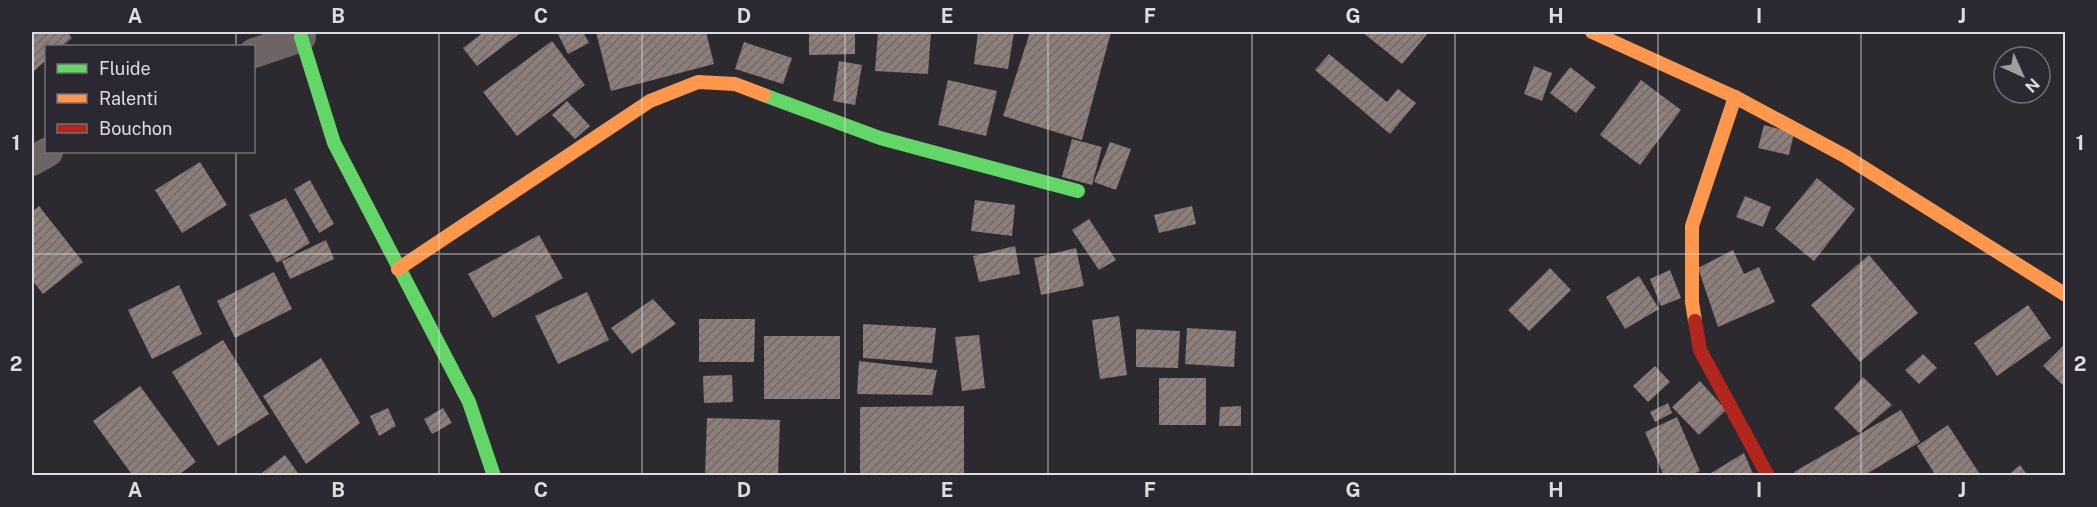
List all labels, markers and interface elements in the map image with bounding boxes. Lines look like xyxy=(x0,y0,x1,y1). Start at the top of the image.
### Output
text: A xyxy=(128,4,142,28)
text: B xyxy=(331,4,345,28)
text: C xyxy=(534,4,548,28)
text: D xyxy=(737,4,751,28)
text: E xyxy=(941,4,953,28)
text: F xyxy=(1144,4,1156,28)
text: G xyxy=(1345,4,1361,28)
text: H xyxy=(1548,4,1564,28)
text: I xyxy=(1756,4,1762,28)
text: J xyxy=(1958,4,1966,28)
legend xyxy=(45,45,255,153)
north arrow xyxy=(1992,45,2052,105)
text: Fluide xyxy=(99,58,151,79)
text: N xyxy=(2021,74,2043,96)
text: Ralenti xyxy=(99,88,158,109)
text: Bouchon xyxy=(99,118,172,139)
text: 1 xyxy=(12,131,20,155)
text: 1 xyxy=(2076,131,2084,155)
text: 2 xyxy=(10,352,22,376)
text: 2 xyxy=(2074,352,2086,376)
text: A xyxy=(128,478,142,502)
text: B xyxy=(331,478,345,502)
text: C xyxy=(534,478,548,502)
text: D xyxy=(737,478,751,502)
text: E xyxy=(941,478,953,502)
text: F xyxy=(1144,478,1156,502)
text: G xyxy=(1345,478,1361,502)
text: H xyxy=(1548,478,1564,502)
text: I xyxy=(1756,478,1762,502)
text: J xyxy=(1958,478,1966,502)

